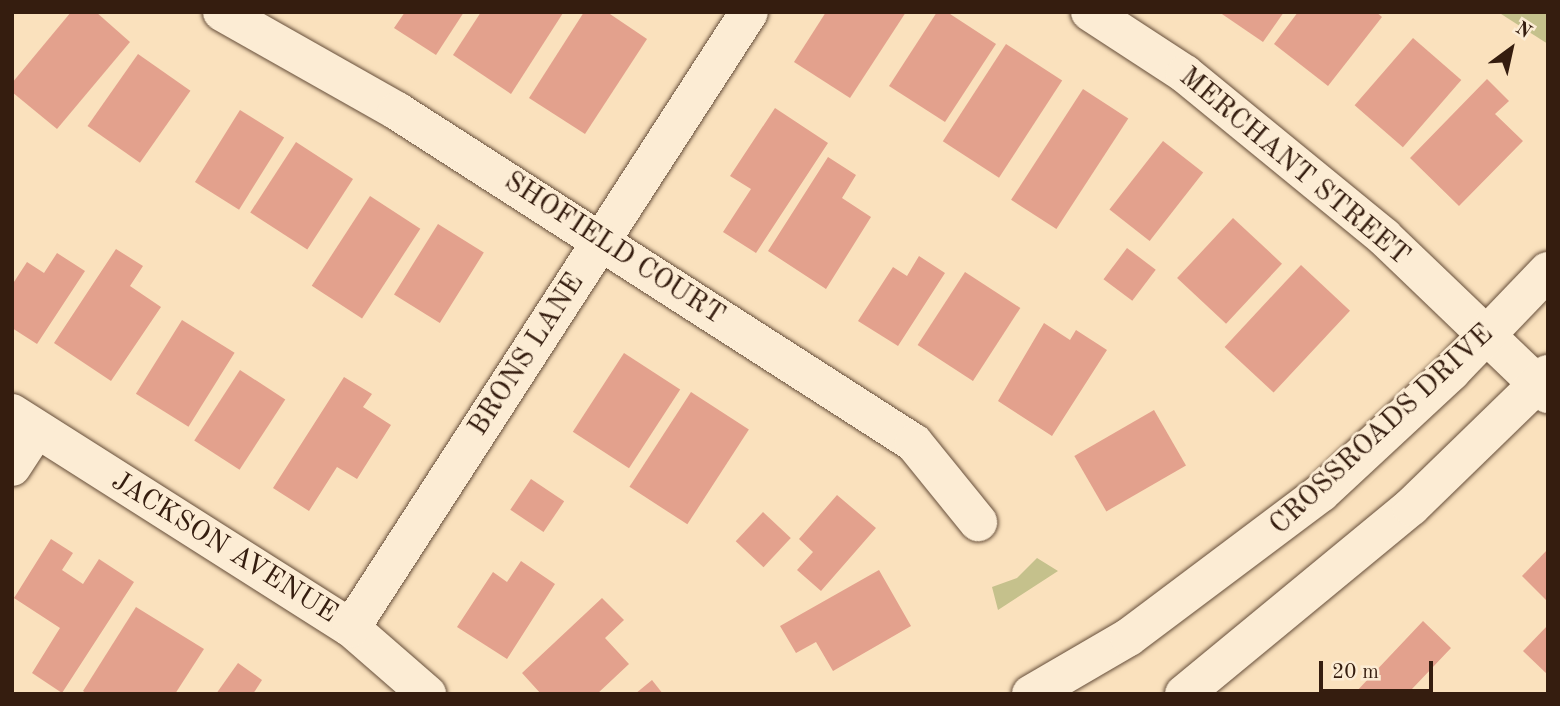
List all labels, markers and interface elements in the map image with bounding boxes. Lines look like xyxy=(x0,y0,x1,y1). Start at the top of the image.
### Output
north arrow xyxy=(1476,14,1546,84)
text: N xyxy=(1511,19,1534,43)
street label: MERCHANT STREET xyxy=(1172,61,1416,273)
street label: SHOFIELD COURT xyxy=(497,165,731,333)
street label: BRONS LANE xyxy=(462,268,592,442)
street label: CROSSROADS DRIVE xyxy=(1263,318,1501,542)
street label: JACKSON AVENUE xyxy=(105,465,343,631)
scale bar xyxy=(1322,646,1436,690)
text: 20 m xyxy=(1332,662,1379,683)

